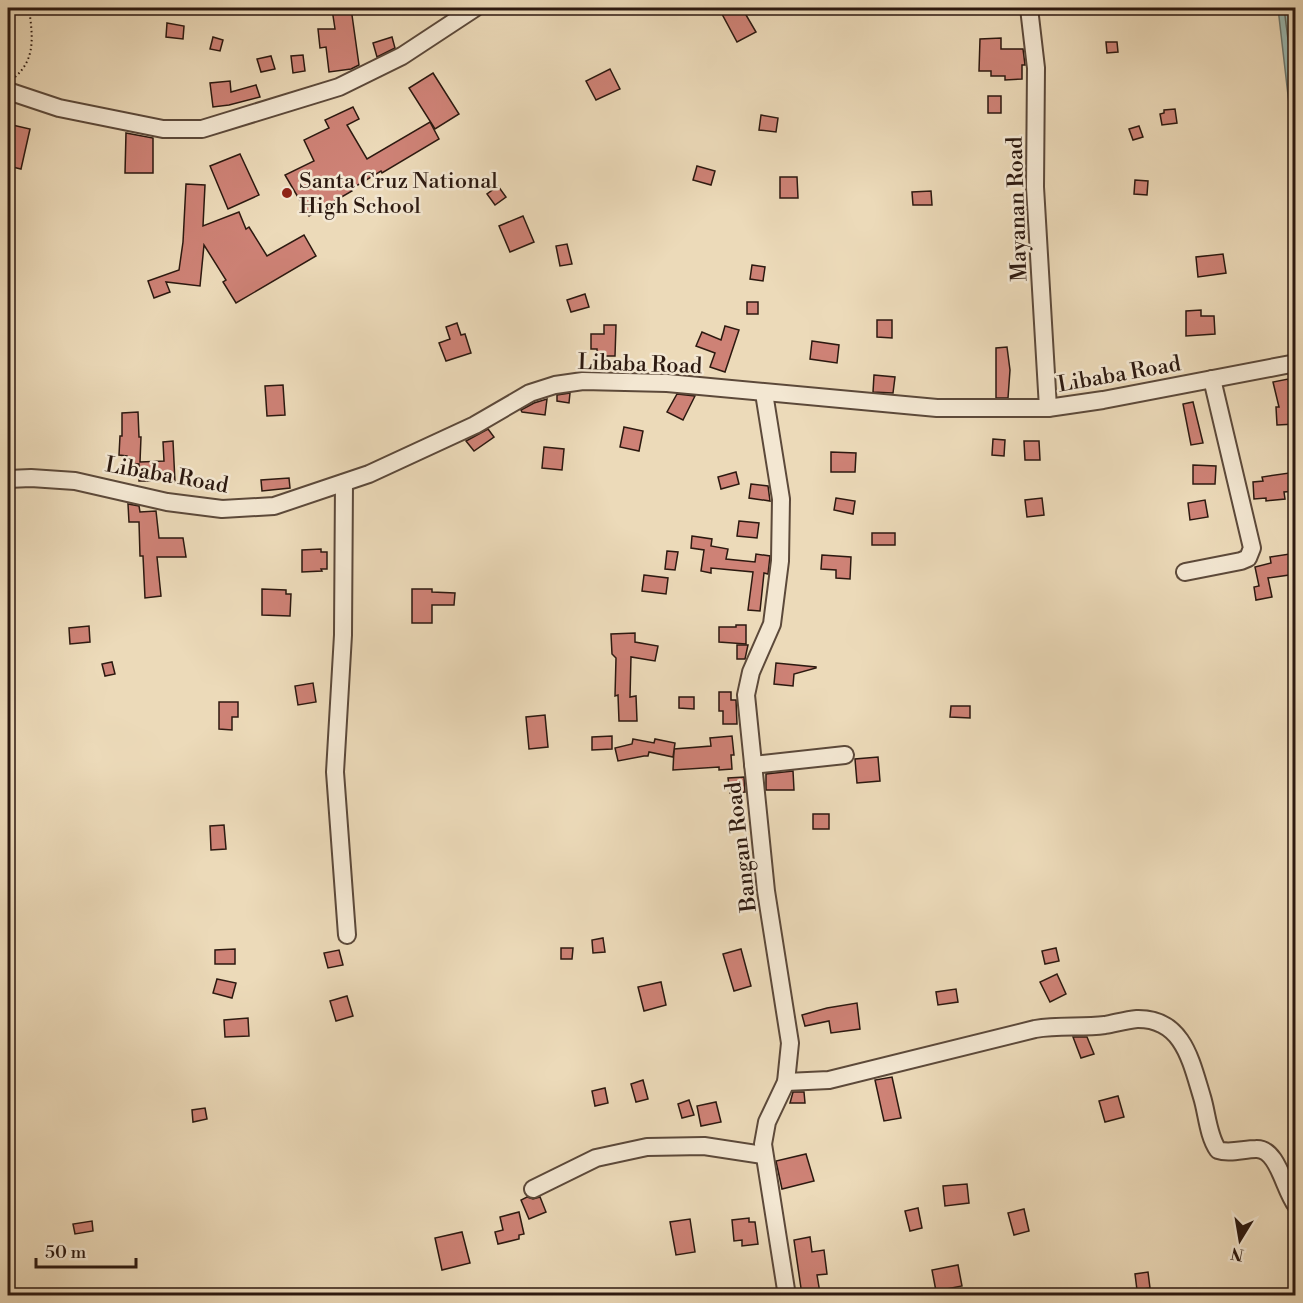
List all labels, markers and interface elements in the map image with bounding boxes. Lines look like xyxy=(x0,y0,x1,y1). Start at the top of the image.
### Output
street label: Mayanan Road xyxy=(1001,135,1034,282)
place label: Santa Cruz National High School xyxy=(299,168,498,220)
marker: Santa Cruz National High School xyxy=(280,186,294,200)
street label: Libaba Road xyxy=(577,349,703,380)
street label: Libaba Road xyxy=(1056,350,1184,399)
street label: Libaba Road xyxy=(103,451,231,500)
street label: Bangan Road xyxy=(720,780,763,914)
north arrow xyxy=(1210,1210,1270,1270)
scale bar xyxy=(36,1231,136,1269)
text: 50 m xyxy=(45,1241,87,1264)
text: N xyxy=(1229,1243,1245,1265)

